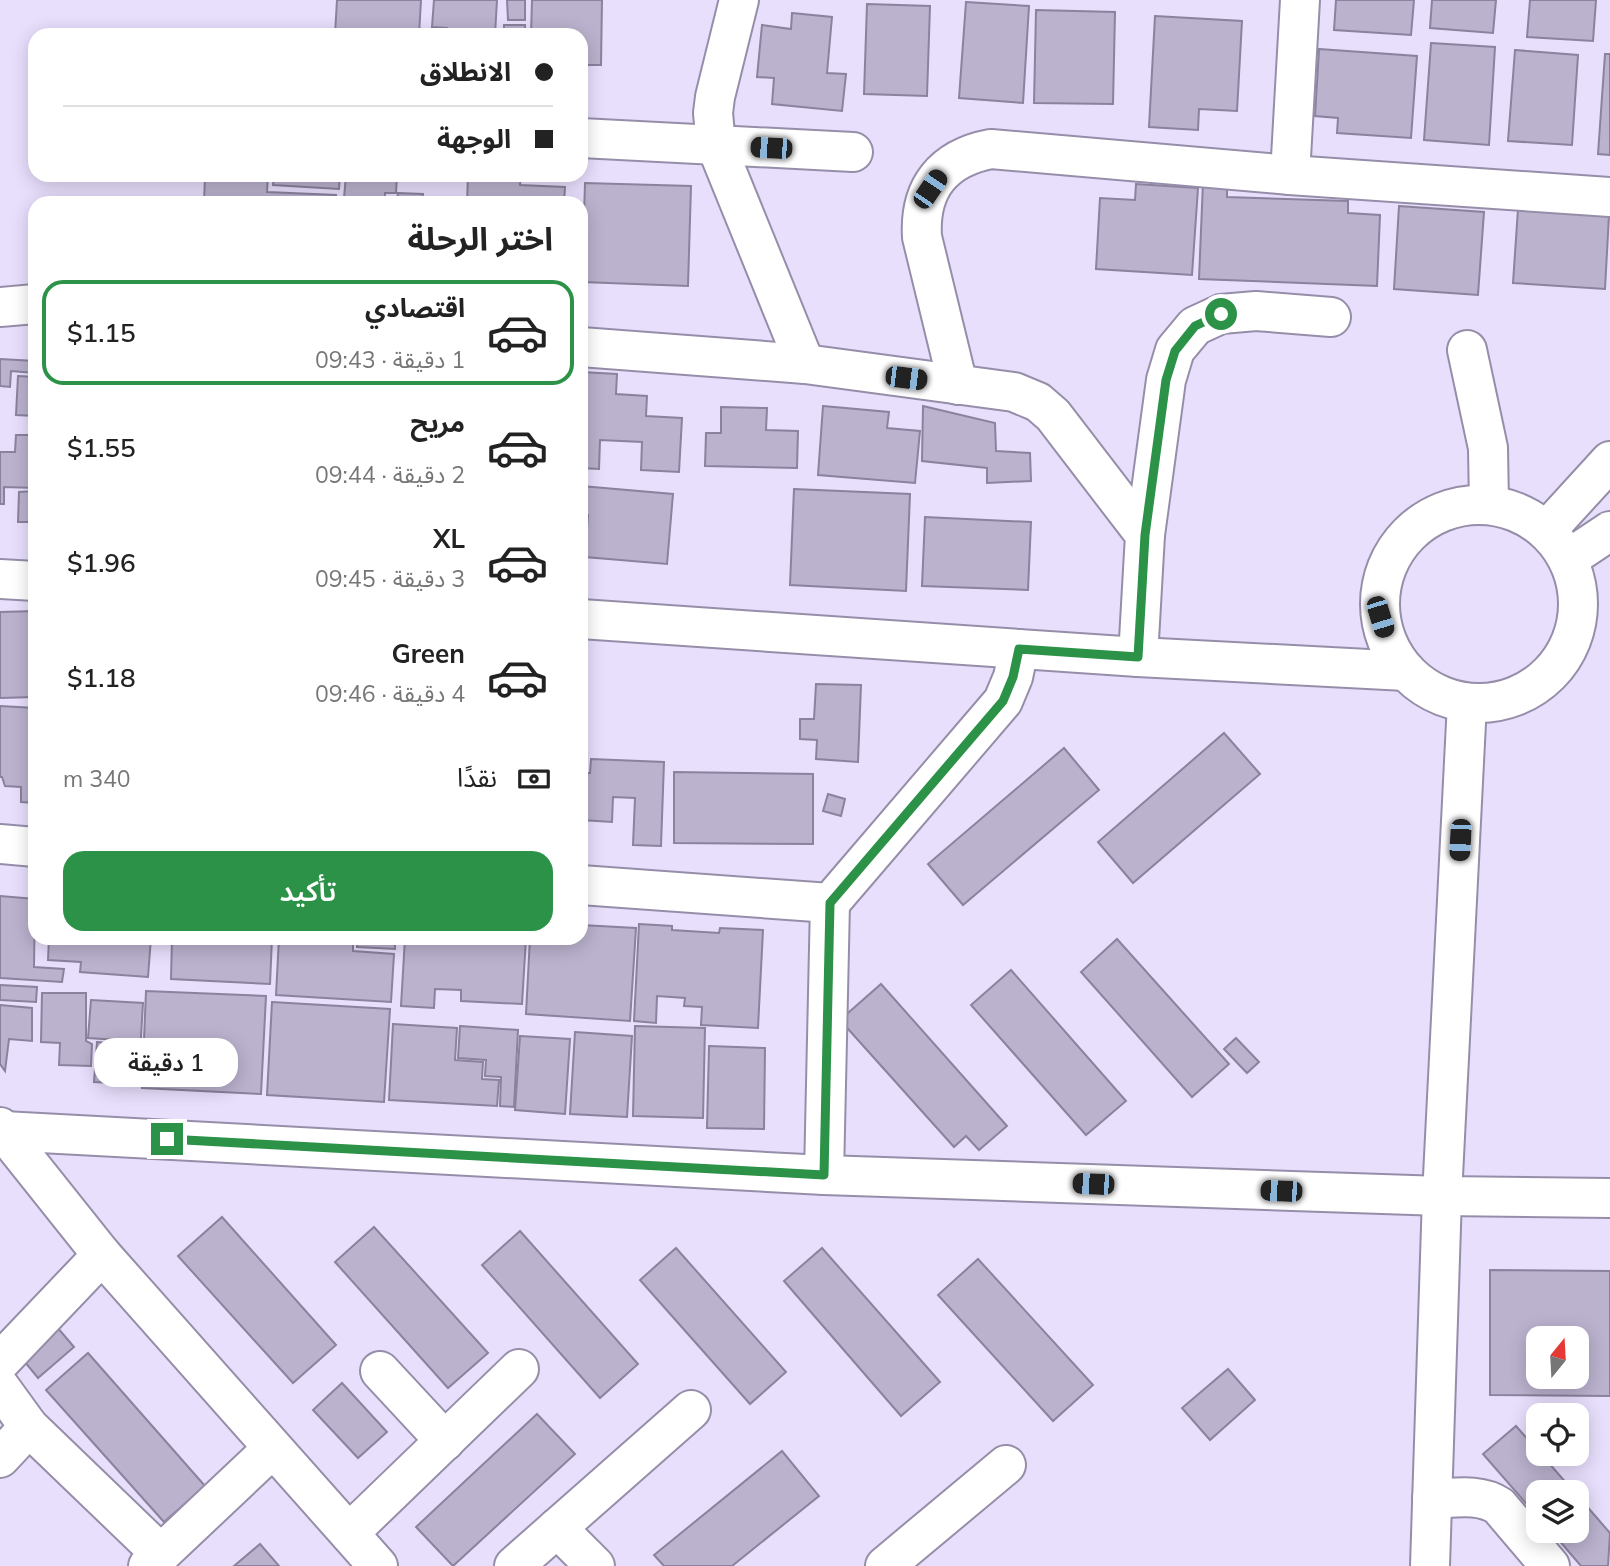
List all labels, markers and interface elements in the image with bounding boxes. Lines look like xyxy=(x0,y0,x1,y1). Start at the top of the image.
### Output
text: الانطلاق xyxy=(420,55,511,88)
text: الوجهة xyxy=(437,122,511,155)
car xyxy=(750,136,793,160)
car xyxy=(910,166,951,212)
text: اختر الرحلة xyxy=(408,218,553,258)
text: اقتصادي xyxy=(365,291,465,324)
route start xyxy=(1205,298,1237,330)
icon: car xyxy=(486,301,549,364)
text: $1.15 xyxy=(67,316,136,349)
text: 1 دقيقة · 09:43 xyxy=(315,345,465,374)
car xyxy=(884,365,929,391)
text: مريح xyxy=(410,406,465,439)
icon: car xyxy=(486,416,549,479)
text: $1.55 xyxy=(67,431,136,464)
text: 2 دقيقة · 09:44 xyxy=(315,460,465,489)
text: XL xyxy=(433,522,465,555)
icon: car xyxy=(486,531,549,594)
text: $1.96 xyxy=(67,546,136,579)
text: 3 دقيقة · 09:45 xyxy=(315,564,465,593)
car xyxy=(1364,594,1397,640)
text: Green xyxy=(392,637,465,670)
icon: car xyxy=(486,646,549,709)
text: $1.18 xyxy=(67,661,136,694)
text: 4 دقيقة · 09:46 xyxy=(315,679,465,708)
icon: cash xyxy=(515,760,553,798)
text: نقدًا xyxy=(457,761,497,794)
text: 340 m xyxy=(63,764,131,793)
car xyxy=(1449,818,1472,862)
button: تأكيد xyxy=(63,851,553,931)
callout: 1 دقيقة xyxy=(95,1038,239,1086)
text: 1 دقيقة xyxy=(128,1048,204,1077)
route end xyxy=(151,1123,183,1155)
car xyxy=(1072,1173,1115,1195)
car xyxy=(1260,1180,1303,1202)
north arrow xyxy=(1526,1326,1589,1390)
map controls xyxy=(1526,1326,1589,1543)
button: locate xyxy=(1526,1403,1589,1466)
button: layers xyxy=(1526,1480,1589,1543)

